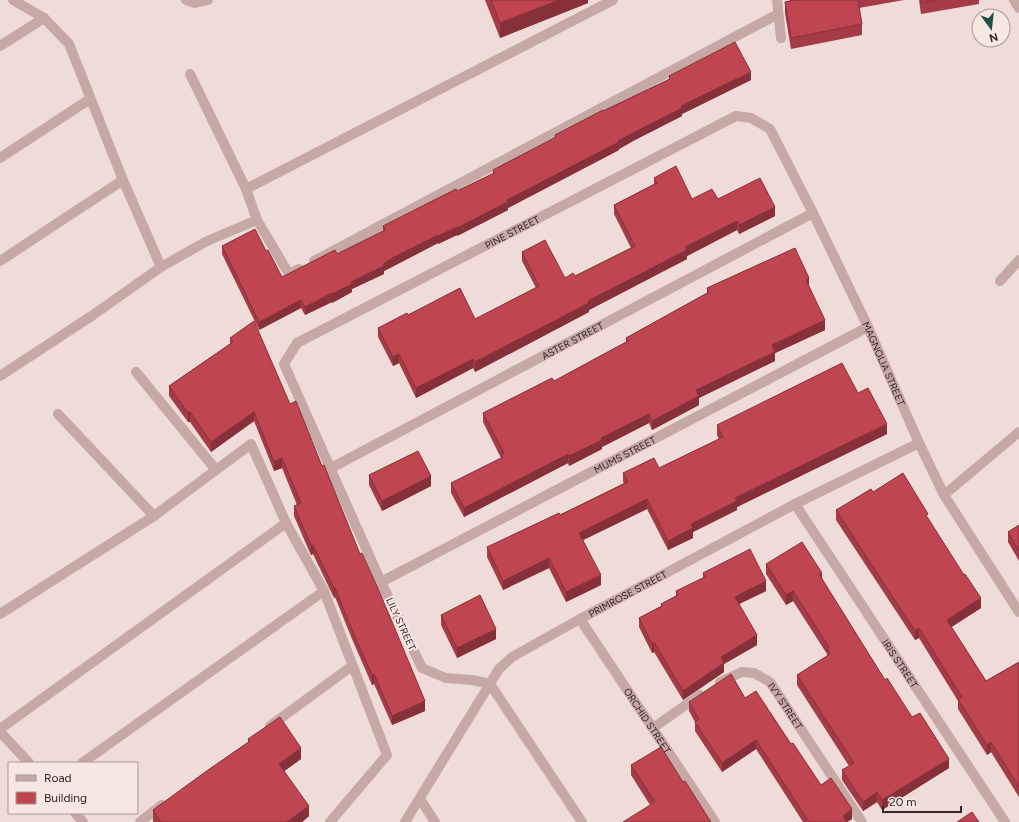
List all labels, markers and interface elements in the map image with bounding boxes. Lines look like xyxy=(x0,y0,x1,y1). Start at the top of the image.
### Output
north arrow xyxy=(971,8,1011,48)
text: N xyxy=(988,30,999,45)
street label: PINE STREET xyxy=(482,212,542,251)
street label: ASTER STREET xyxy=(539,318,606,362)
street label: MAGNOLIA STREET xyxy=(860,319,908,408)
street label: MUMS STREET xyxy=(592,433,658,476)
street label: PRIMROSE STREET xyxy=(586,567,669,620)
street label: LILY STREET xyxy=(383,596,419,653)
street label: IRIS STREET xyxy=(879,637,921,691)
street label: IVY STREET xyxy=(765,680,806,732)
street label: ORCHID STREET xyxy=(621,685,674,756)
legend xyxy=(8,762,138,814)
text: Road xyxy=(44,771,72,785)
scale bar xyxy=(883,788,961,814)
text: Building xyxy=(44,791,87,805)
text: 20 m xyxy=(889,795,917,809)

